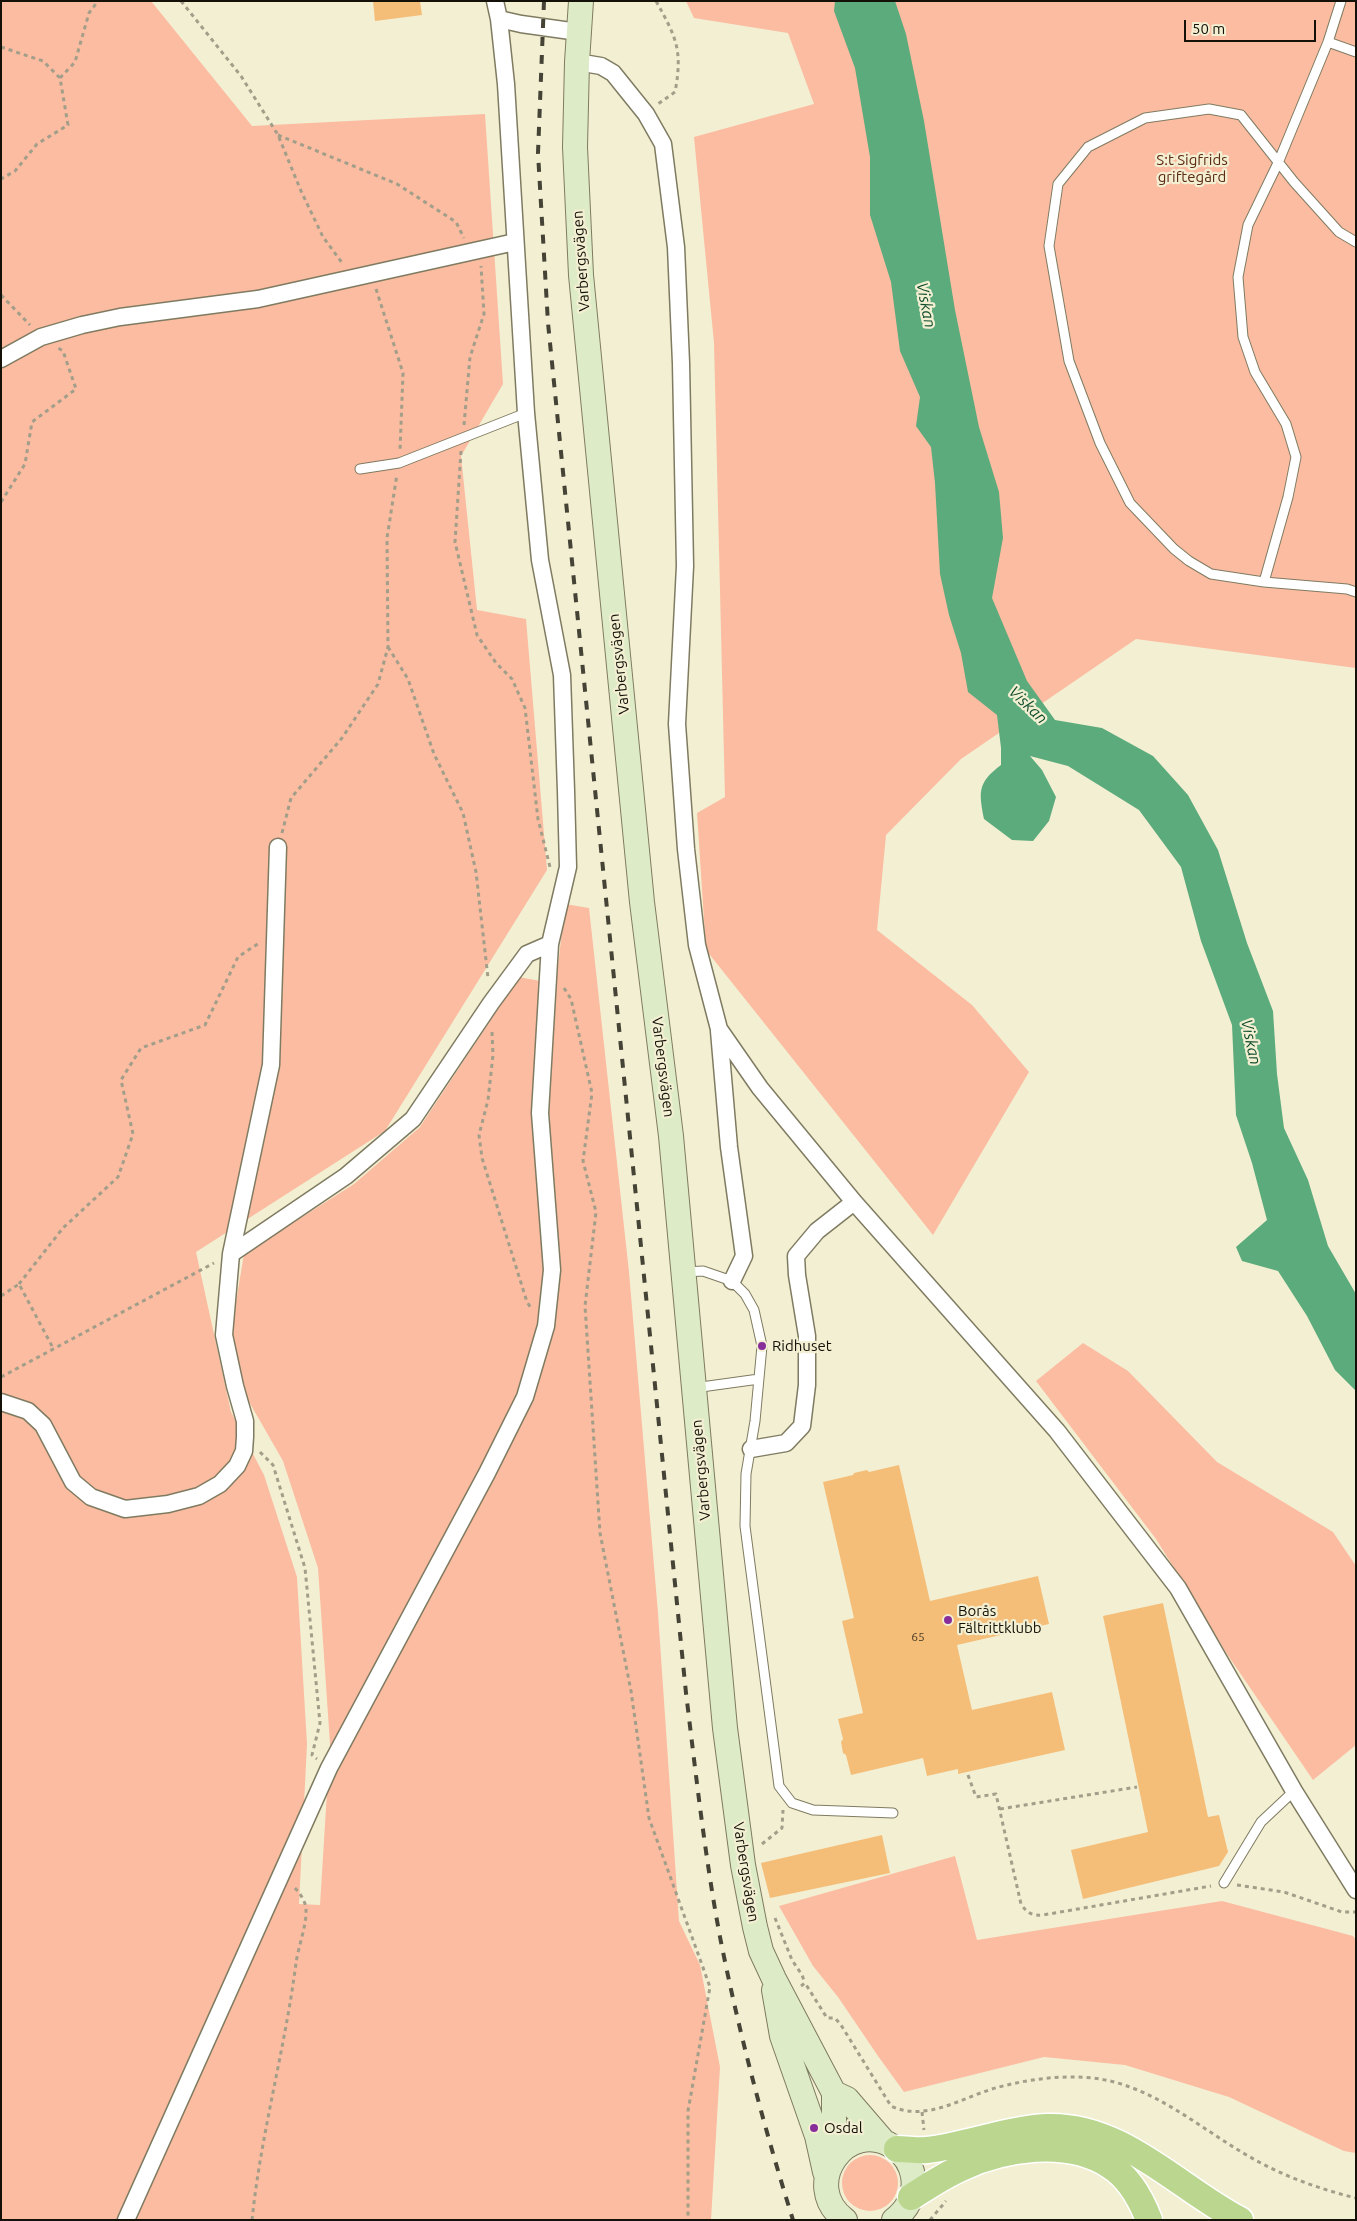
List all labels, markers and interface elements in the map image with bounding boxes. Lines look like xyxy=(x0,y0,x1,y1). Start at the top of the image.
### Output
scale bar xyxy=(1187,10,1320,42)
text: 50 m xyxy=(1192,20,1225,37)
park label: S:t Sigfrids griftegård xyxy=(1156,151,1228,186)
street label: Varbergsvägen xyxy=(568,210,594,312)
water label: Viskan xyxy=(912,281,940,329)
street label: Varbergsvägen xyxy=(605,613,633,715)
water label: Viskan xyxy=(1005,682,1051,728)
street label: Varbergsvägen xyxy=(648,1016,678,1118)
water label: Viskan xyxy=(1237,1018,1265,1066)
place label: Ridhuset xyxy=(772,1337,832,1355)
marker: Ridhuset xyxy=(756,1340,768,1352)
street label: Varbergsvägen xyxy=(688,1419,714,1521)
place label: Borås Fältrittklubb xyxy=(958,1602,1042,1637)
marker: Borås Fältrittklubb xyxy=(942,1614,954,1626)
house number: 65 xyxy=(911,1630,925,1644)
street label: Varbergsvägen xyxy=(729,1821,763,1923)
place label: Osdal xyxy=(824,2119,863,2137)
marker: Osdal xyxy=(808,2122,820,2134)

